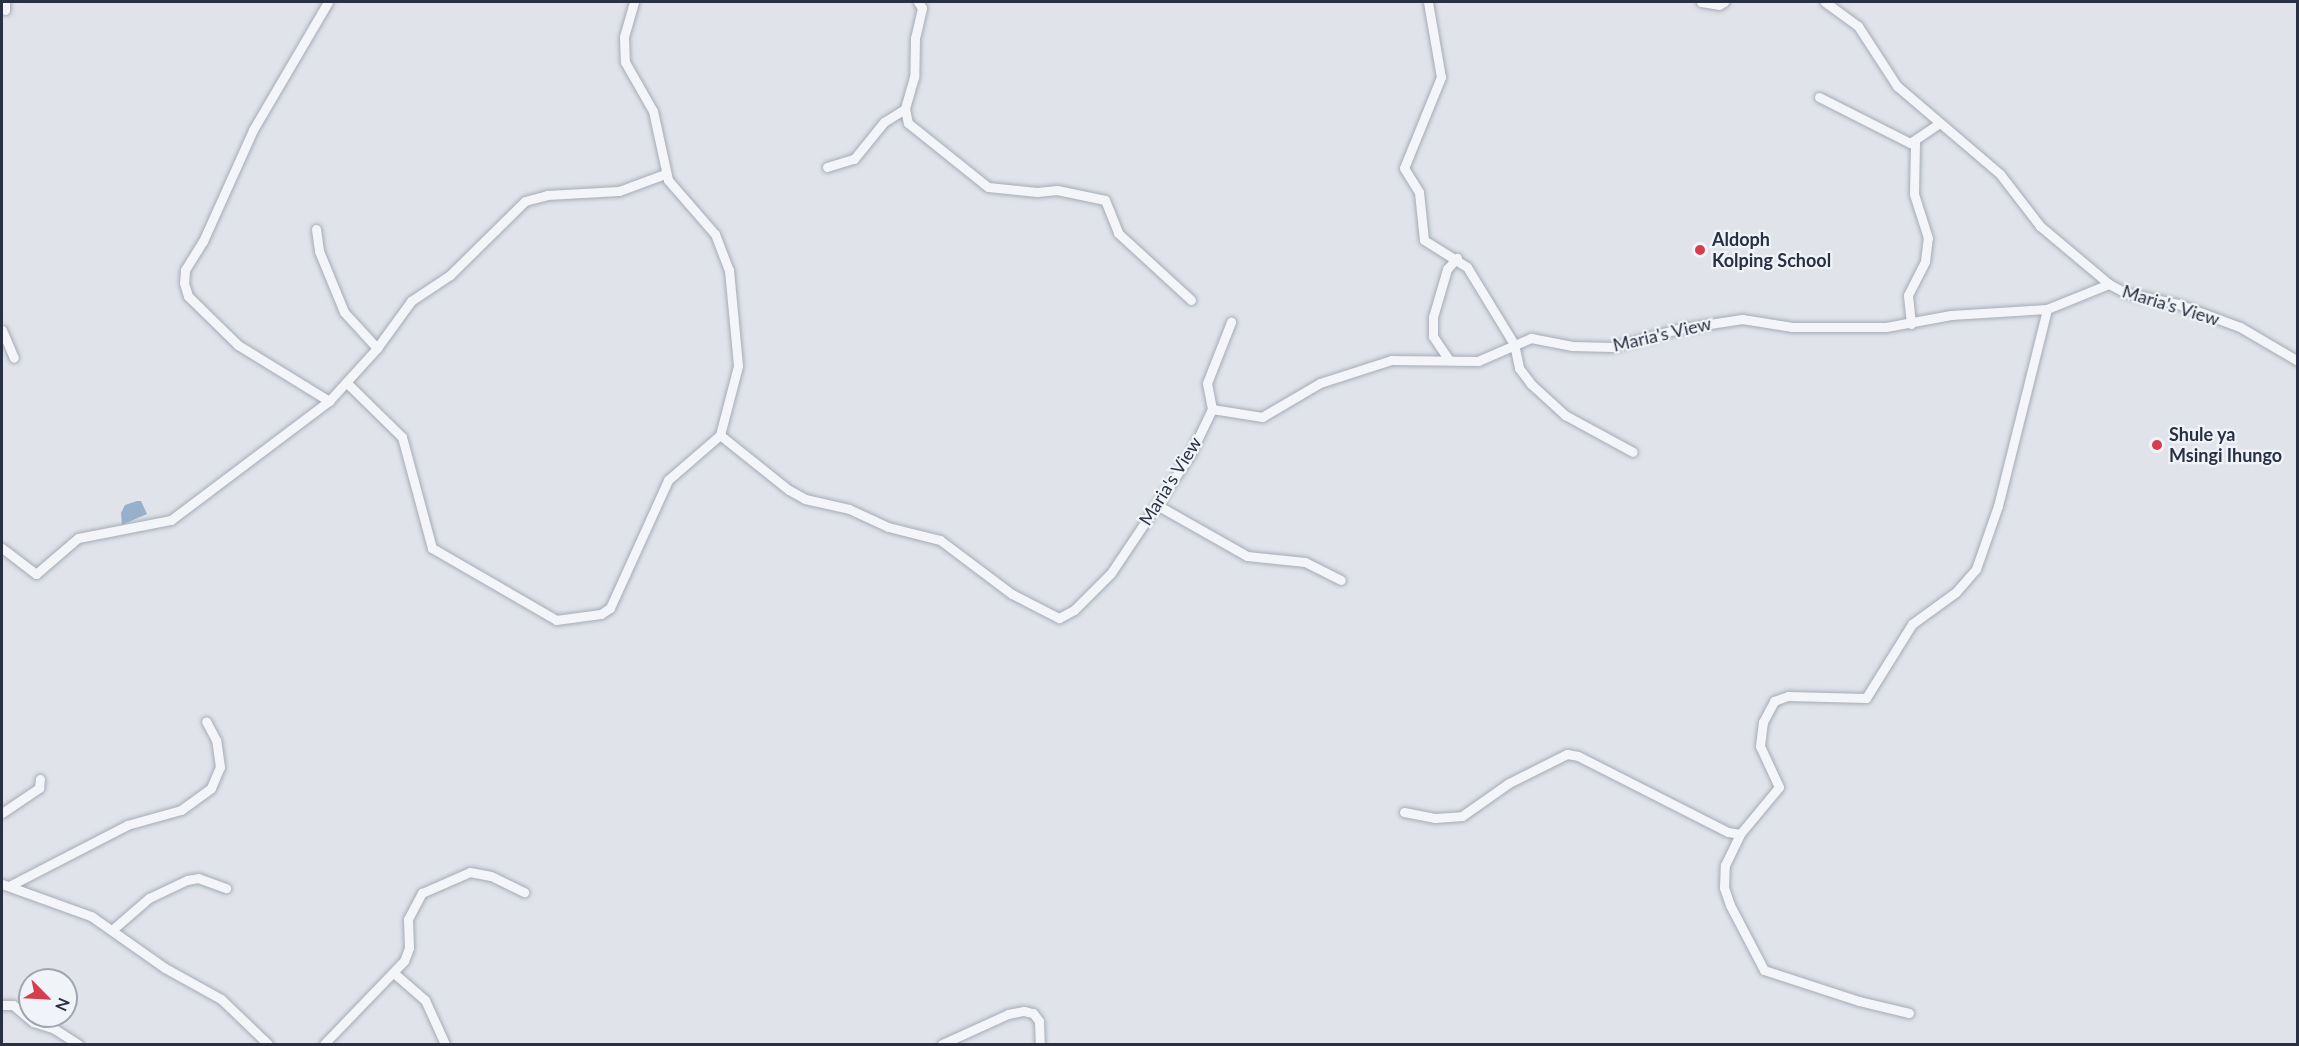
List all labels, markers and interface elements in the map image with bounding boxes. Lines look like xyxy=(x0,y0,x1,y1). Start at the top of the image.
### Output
place label: Aldoph Kolping School xyxy=(1712,229,1831,272)
marker: Aldoph Kolping School xyxy=(1693,243,1707,257)
street label: Maria's View xyxy=(2120,280,2222,330)
street label: Maria's View xyxy=(1610,312,1714,356)
place label: Shule ya Msingi Ihungo xyxy=(2169,424,2282,466)
street label: Maria's View xyxy=(1134,432,1206,530)
marker: Shule ya Msingi Ihungo xyxy=(2150,438,2164,452)
north arrow xyxy=(18,968,78,1028)
text: N xyxy=(52,995,74,1014)

